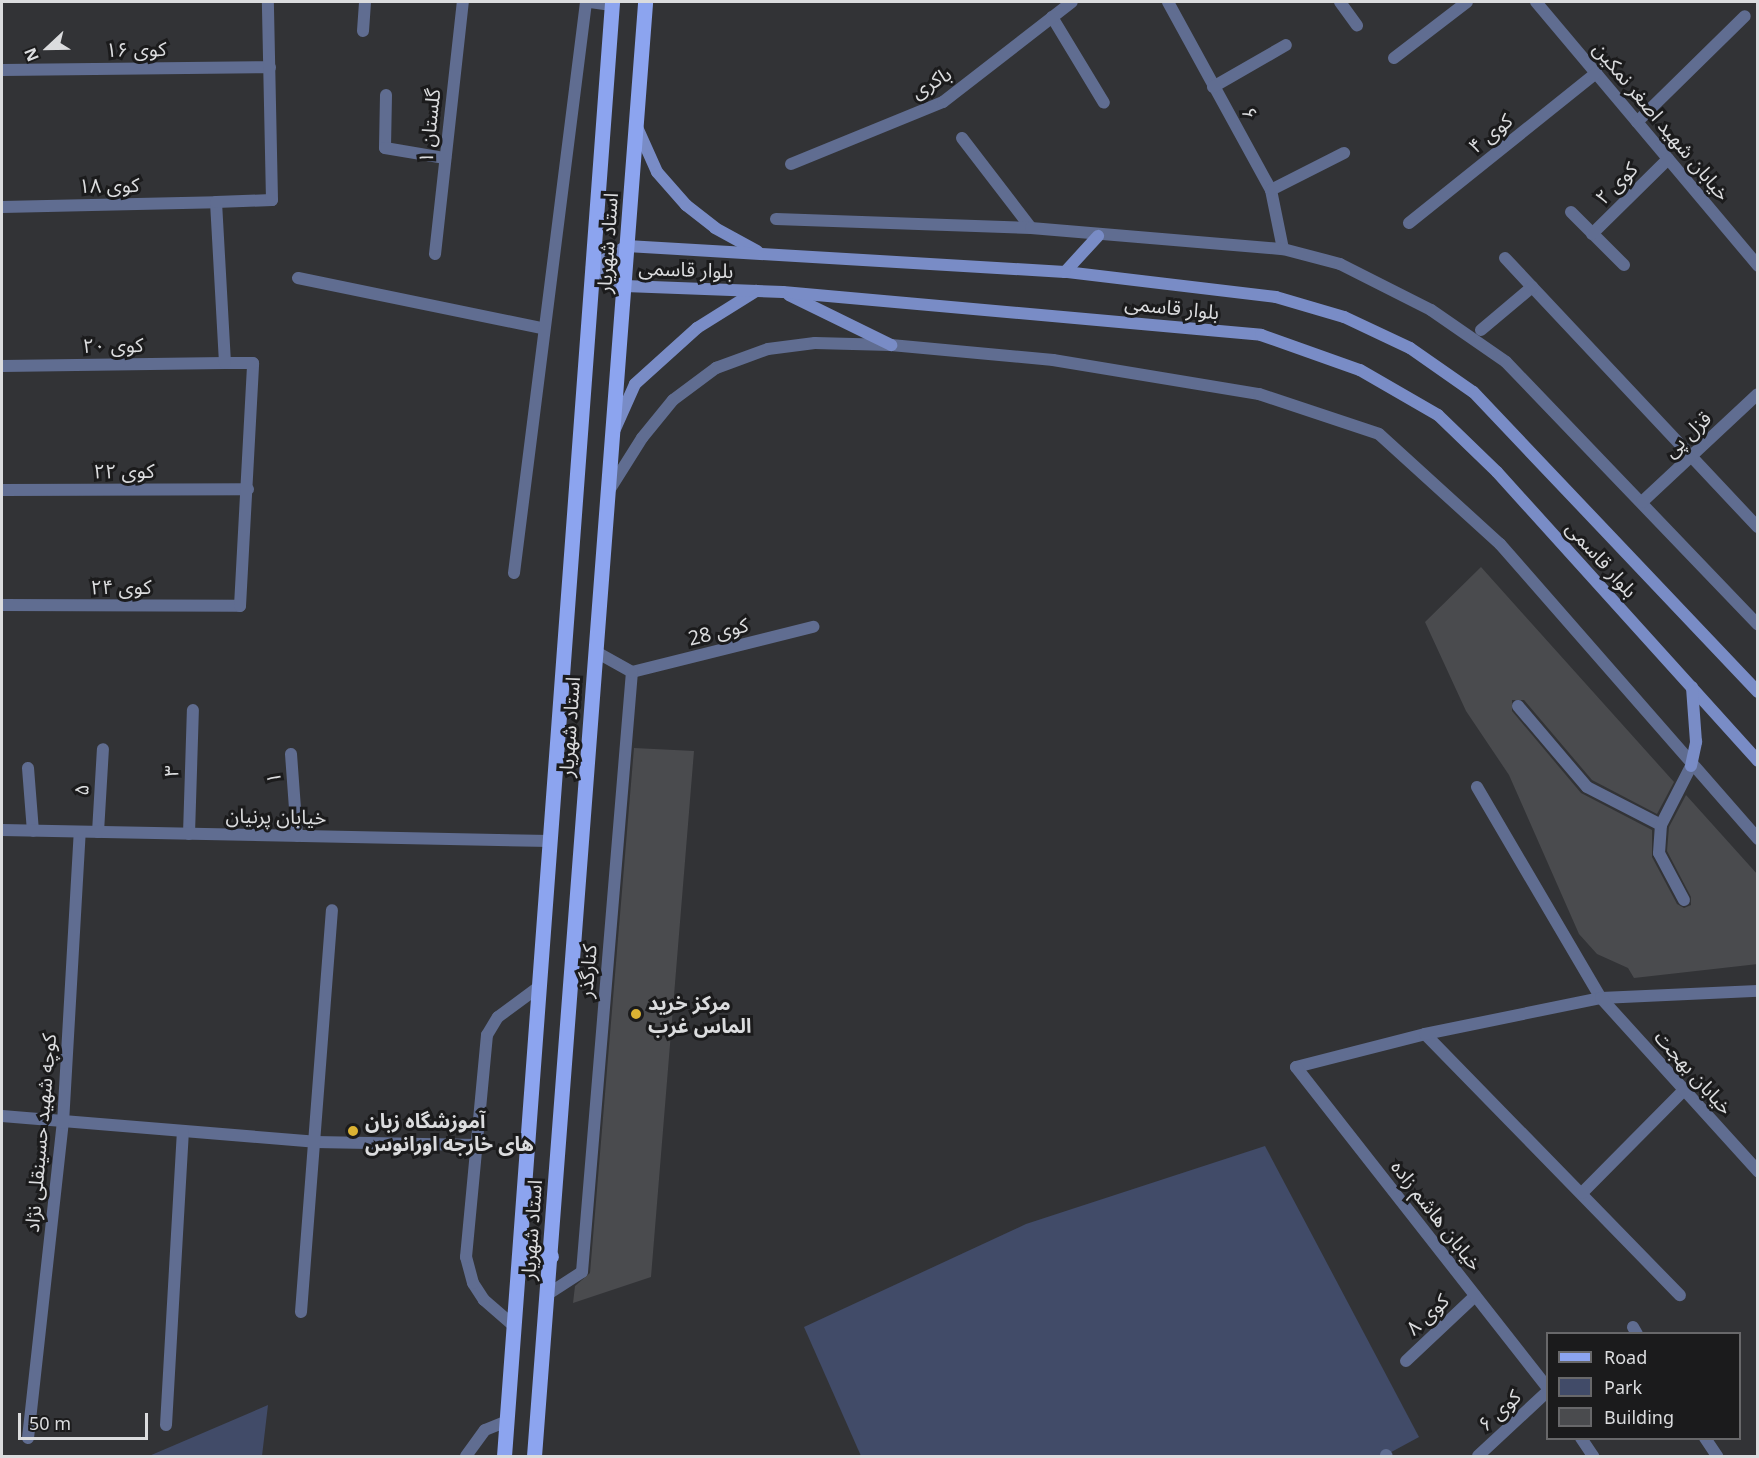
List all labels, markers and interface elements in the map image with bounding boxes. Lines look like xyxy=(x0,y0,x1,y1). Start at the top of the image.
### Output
north arrow xyxy=(18,18,78,78)
street label: کوی ۱۶ xyxy=(105,36,167,62)
street label: خیابان شهید اصغر نمکین xyxy=(1589,37,1735,205)
text: N xyxy=(19,45,44,65)
street label: باکری xyxy=(907,61,955,103)
street label: ۱ گلستان xyxy=(413,88,445,164)
street label: ۶ xyxy=(1237,102,1263,124)
street label: کوی ۴ xyxy=(1463,108,1517,158)
street label: کوی ۲ xyxy=(1590,157,1642,209)
street label: کوی ۱۸ xyxy=(78,172,140,198)
street label: استاد شهریار xyxy=(592,192,622,294)
street label: بلوار قاسمی xyxy=(638,255,734,283)
street label: بلوار قاسمی xyxy=(1124,290,1220,324)
street label: کوی ۲۰ xyxy=(82,332,144,358)
street label: قزل پی xyxy=(1658,406,1716,462)
street label: کوی ۲۲ xyxy=(94,458,154,482)
street label: بلوار قاسمی xyxy=(1561,516,1643,602)
street label: کوی ۲۴ xyxy=(91,574,151,598)
street label: کوی 28 xyxy=(686,612,750,650)
street label: استاد شهریار xyxy=(554,676,584,778)
street label: ۳ xyxy=(159,765,183,777)
street label: ۱ xyxy=(261,771,285,785)
street label: ۵ xyxy=(69,784,93,796)
street label: خیابان پرنیان xyxy=(225,803,327,829)
street label: کنارگذر xyxy=(573,943,601,999)
place label: مرکز خرید الماس غرب xyxy=(648,990,751,1037)
marker: مرکز خرید الماس غرب xyxy=(629,1007,643,1021)
street label: خیابان بهجت xyxy=(1650,1025,1738,1119)
street label: کوچه شهید حسینقلی نژاد xyxy=(19,1033,61,1233)
place label: آموزشگاه زبان های خارجه اورانوس xyxy=(365,1108,534,1155)
marker: آموزشگاه زبان های خارجه اورانوس xyxy=(346,1124,360,1138)
street label: خیابان هاشم زاده xyxy=(1386,1155,1488,1275)
street label: استاد شهریار xyxy=(516,1179,546,1281)
street label: کوی ۸ xyxy=(1401,1288,1453,1340)
legend xyxy=(1546,1332,1741,1440)
text: Road xyxy=(1604,1345,1647,1369)
text: Park xyxy=(1604,1375,1642,1399)
street label: کوی ۶ xyxy=(1473,1384,1525,1436)
scale bar xyxy=(21,1401,152,1439)
text: Building xyxy=(1604,1405,1674,1429)
text: 50 m xyxy=(29,1411,71,1435)

